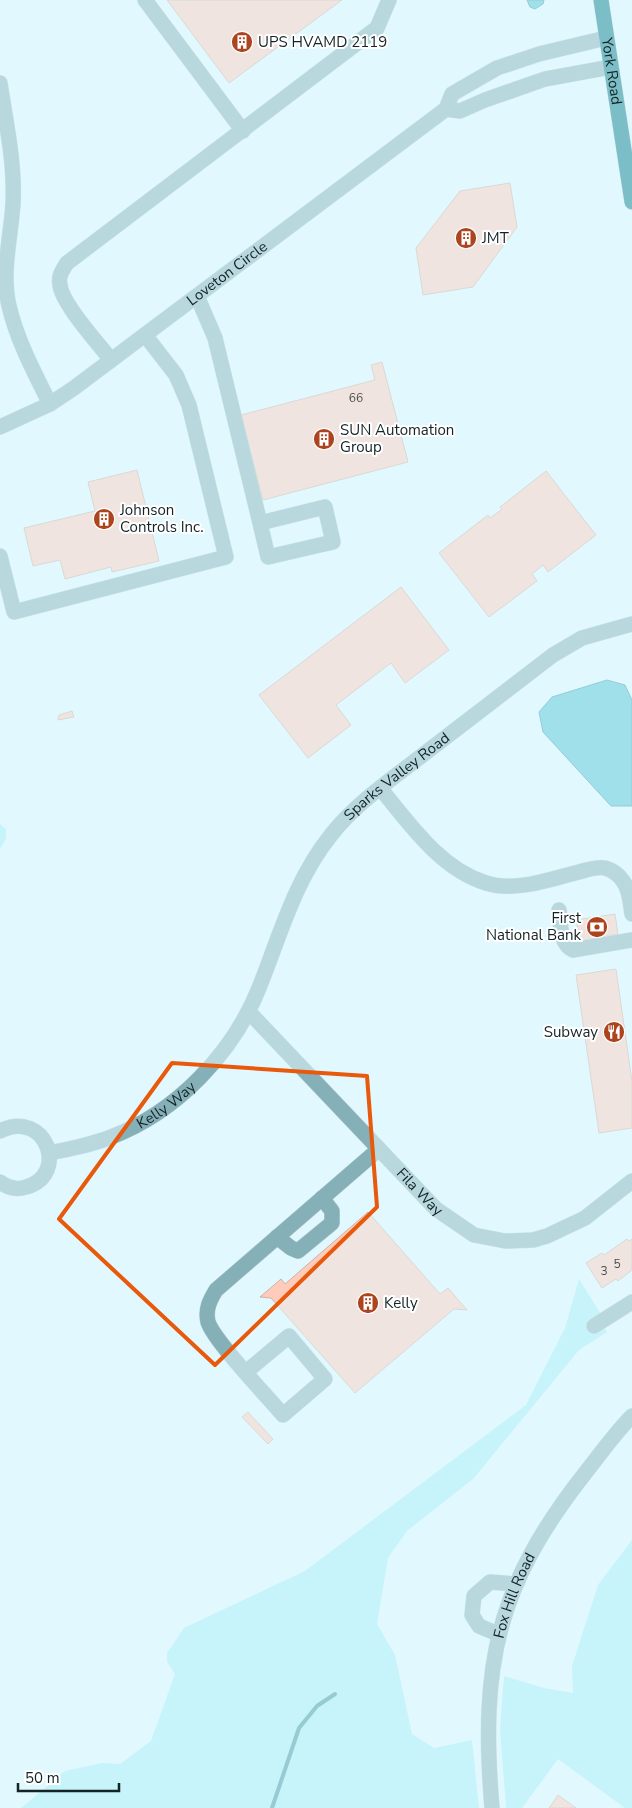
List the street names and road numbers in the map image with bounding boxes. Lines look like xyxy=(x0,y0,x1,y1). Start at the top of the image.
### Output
street label: York Road xyxy=(597,35,627,106)
street label: Loveton Circle xyxy=(182,237,271,310)
street label: Sparks Valley Road xyxy=(339,728,454,825)
street label: Kelly Way xyxy=(133,1077,200,1133)
street label: Fila Way xyxy=(392,1163,447,1221)
street label: Fox Hill Road xyxy=(489,1549,540,1640)

